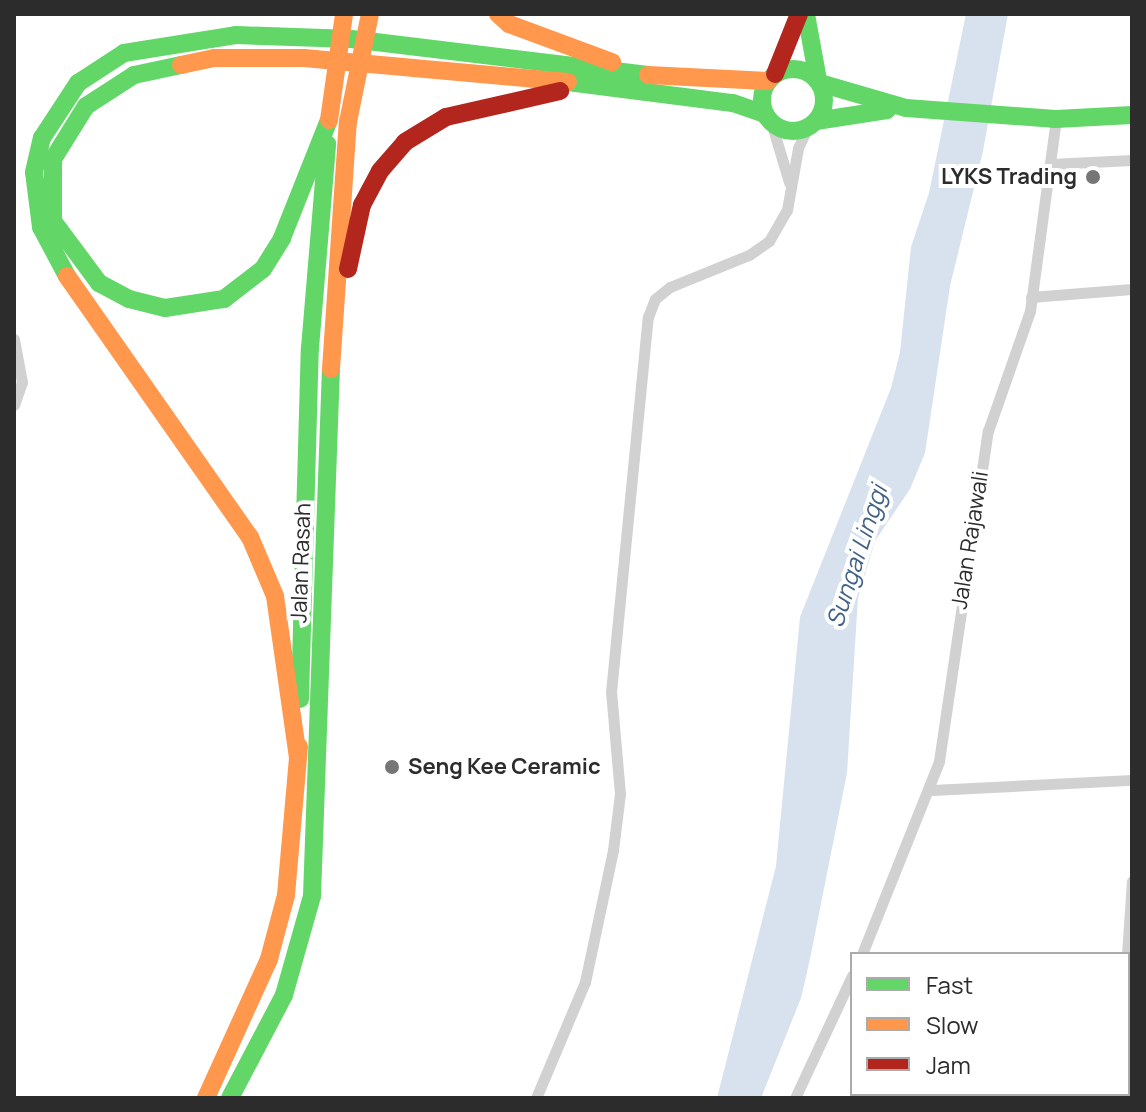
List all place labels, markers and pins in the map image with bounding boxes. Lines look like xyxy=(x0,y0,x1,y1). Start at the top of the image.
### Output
place label: LYKS Trading xyxy=(941,164,1077,190)
marker: LYKS Trading xyxy=(1084,168,1102,186)
place label: Seng Kee Ceramic xyxy=(408,754,601,780)
marker: Seng Kee Ceramic xyxy=(383,758,401,776)

